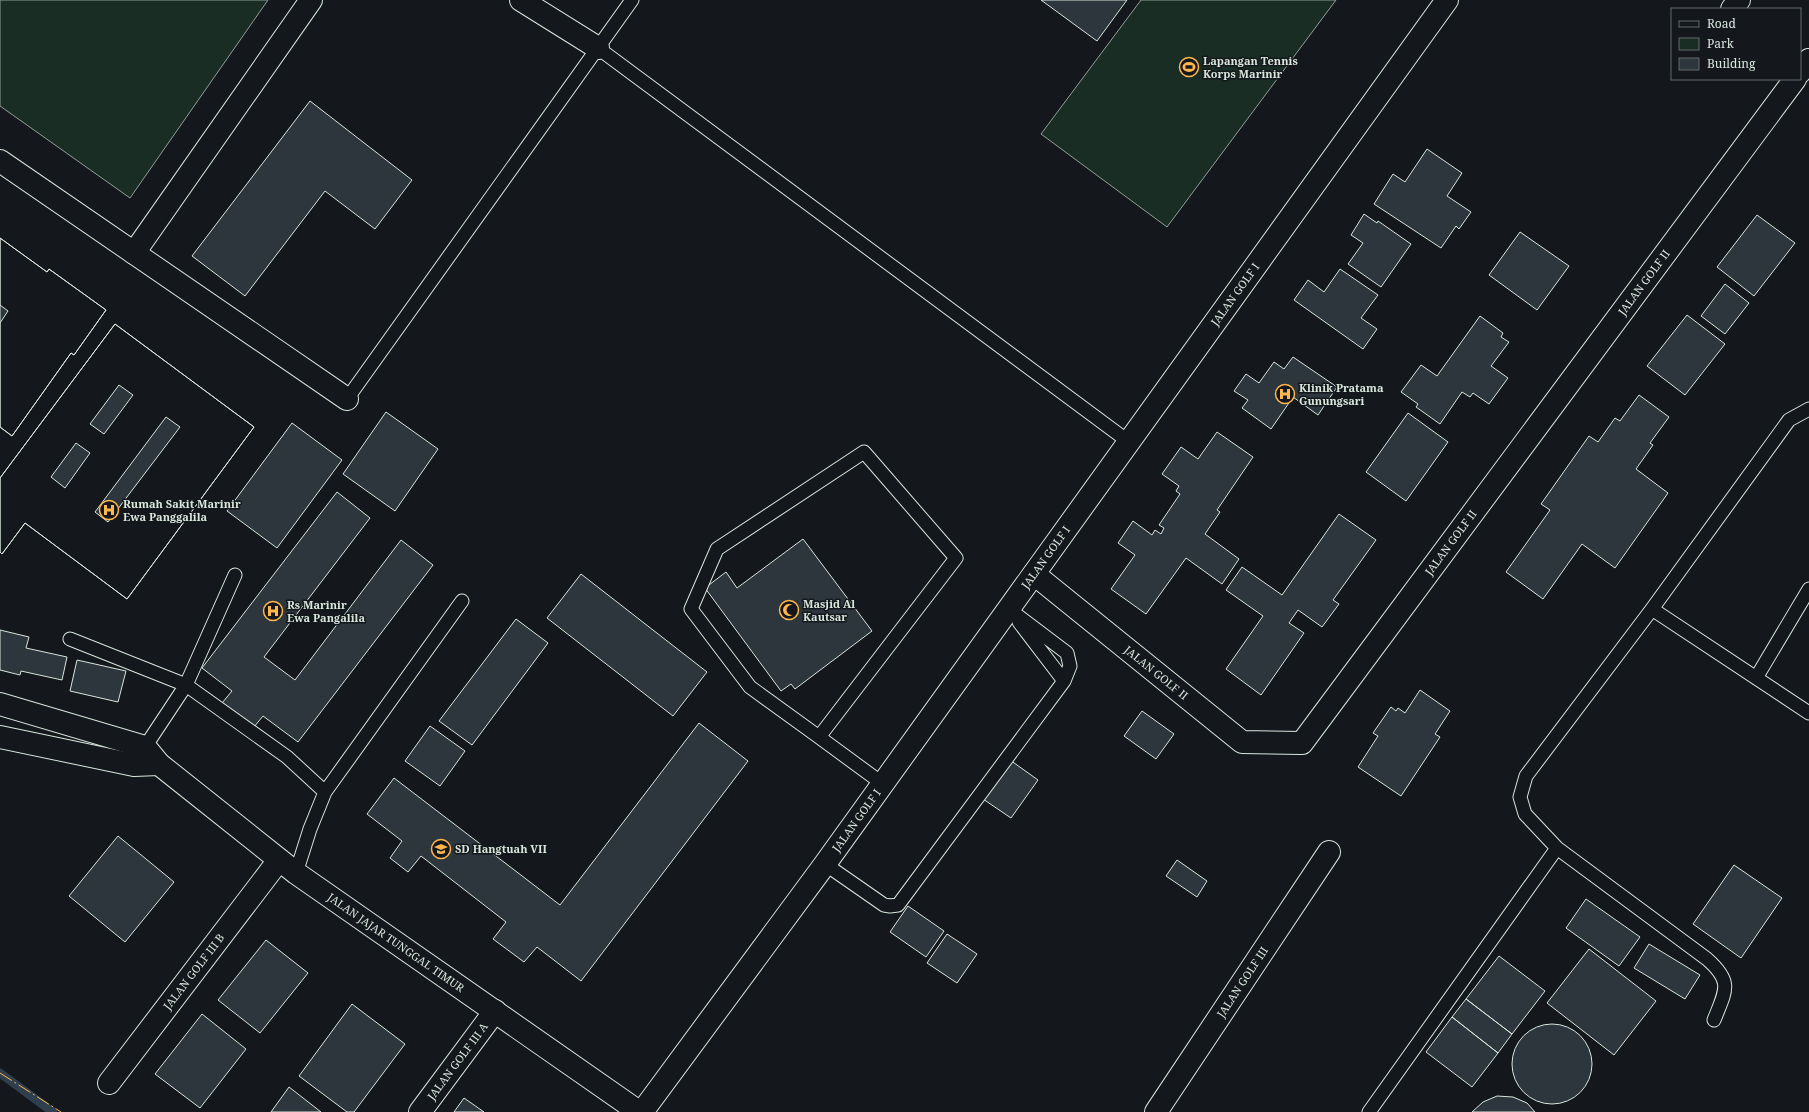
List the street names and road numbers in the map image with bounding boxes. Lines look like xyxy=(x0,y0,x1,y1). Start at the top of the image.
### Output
street label: JALAN GOLF II xyxy=(1614,246,1673,319)
street label: JALAN GOLF I xyxy=(1206,260,1262,329)
street label: JALAN GOLF II xyxy=(1421,507,1480,579)
street label: JALAN GOLF I xyxy=(1017,523,1073,592)
street label: JALAN GOLF II xyxy=(1121,641,1191,703)
street label: JALAN GOLF I xyxy=(828,786,884,855)
street label: JALAN JAJAR TUNGGAL TIMUR xyxy=(324,889,468,996)
street label: JALAN GOLF III B xyxy=(159,930,227,1013)
street label: JALAN GOLF III xyxy=(1212,944,1271,1021)
street label: JALAN GOLF III A xyxy=(423,1019,491,1104)

